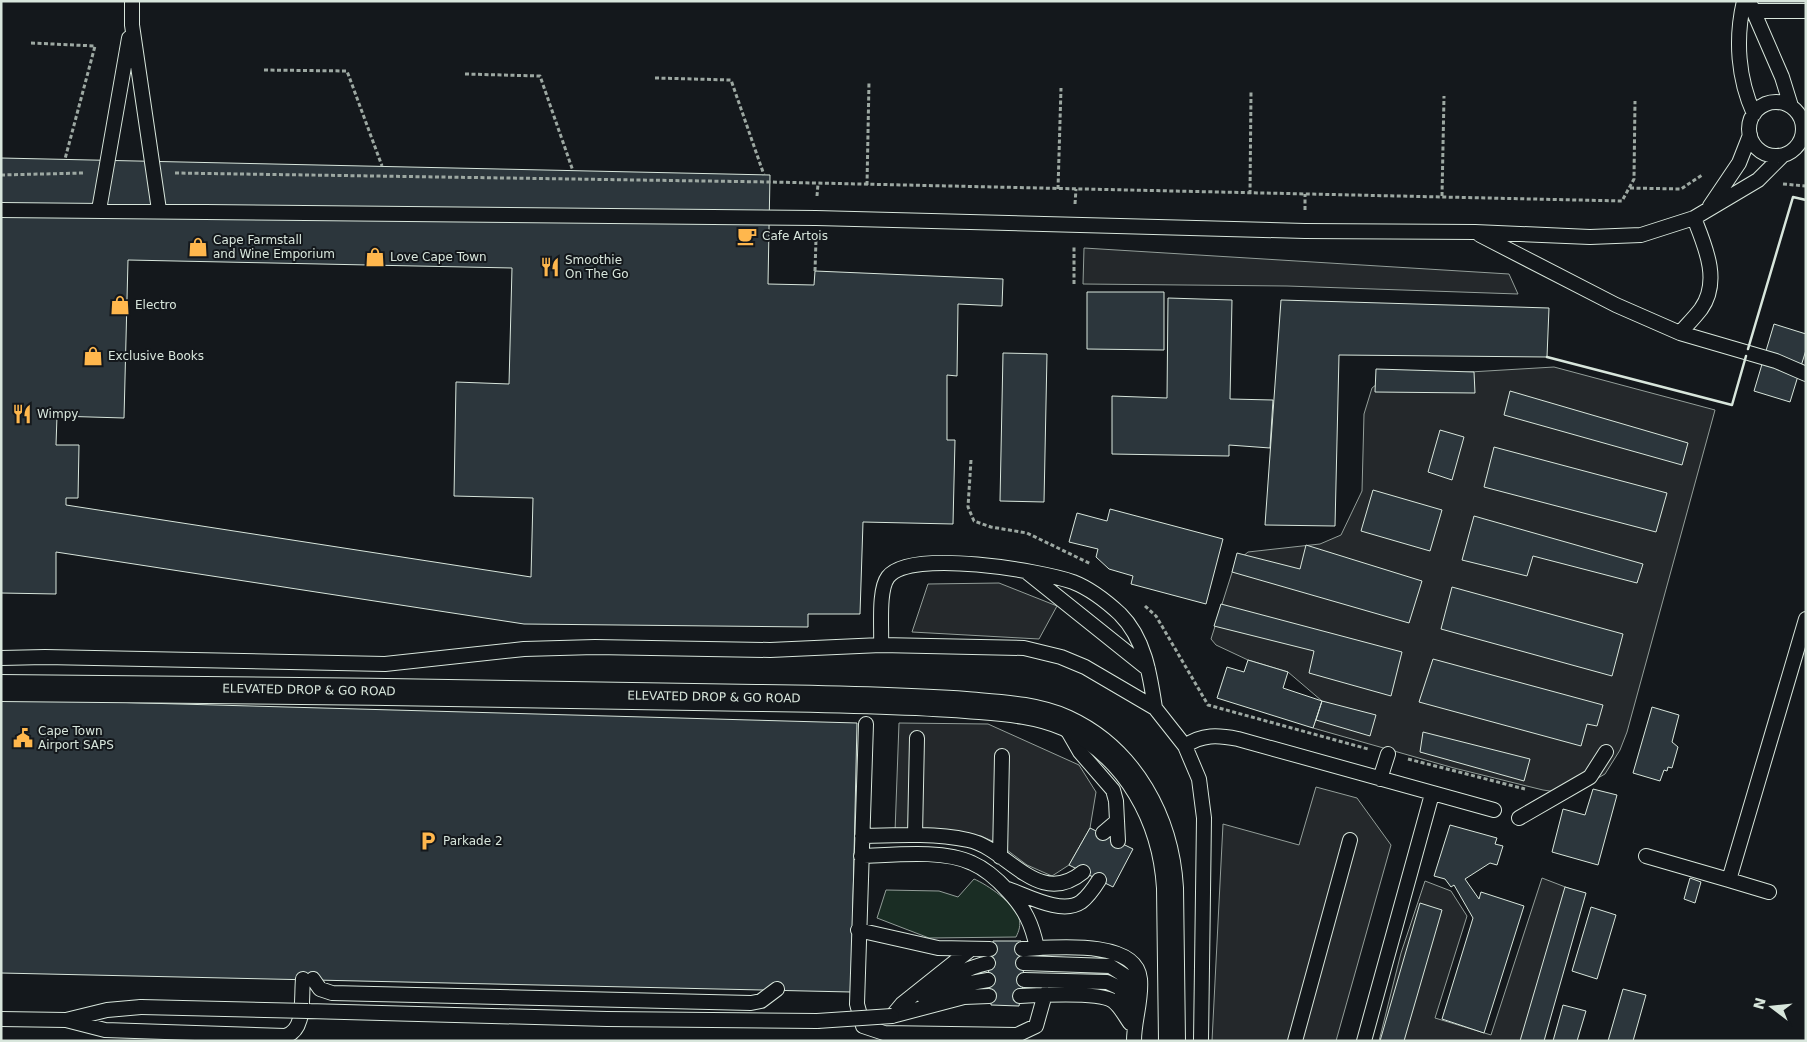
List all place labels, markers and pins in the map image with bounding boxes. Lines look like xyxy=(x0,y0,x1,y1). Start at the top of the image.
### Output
cafe icon: Cafe Artois xyxy=(736,225,758,247)
place label: Cafe Artois xyxy=(762,229,828,243)
place label: Cape Farmstall and Wine Emporium xyxy=(213,233,335,261)
shop icon: Cape Farmstall and Wine Emporium xyxy=(187,236,209,258)
shop icon: Love Cape Town xyxy=(364,246,386,268)
place label: Love Cape Town xyxy=(390,250,487,264)
place label: Smoothie On The Go xyxy=(565,253,629,281)
restaurant icon: Smoothie On The Go xyxy=(539,256,561,278)
shop icon: Electro xyxy=(109,294,131,316)
place label: Electro xyxy=(135,298,177,312)
shop icon: Exclusive Books xyxy=(82,345,104,367)
place label: Exclusive Books xyxy=(108,349,204,363)
restaurant icon: Wimpy xyxy=(11,403,33,425)
place label: Wimpy xyxy=(37,407,78,421)
place label: Cape Town Airport SAPS xyxy=(38,724,114,752)
public building icon: Cape Town Airport SAPS xyxy=(12,727,34,749)
parking icon: Parkade 2 xyxy=(417,830,439,852)
place label: Parkade 2 xyxy=(443,834,503,848)

